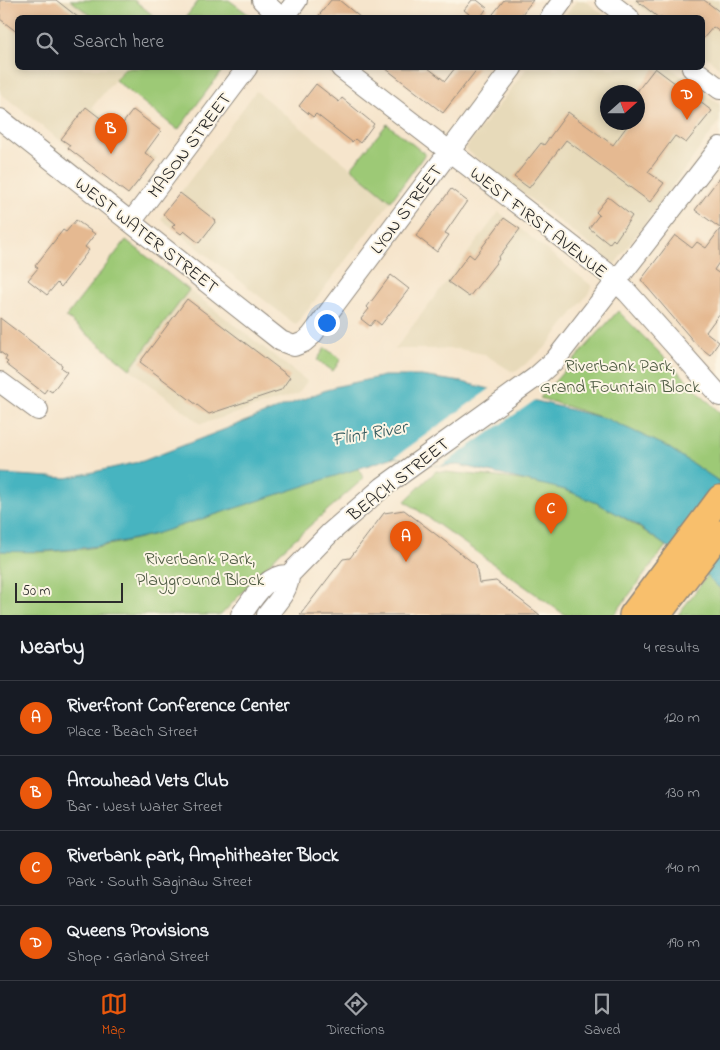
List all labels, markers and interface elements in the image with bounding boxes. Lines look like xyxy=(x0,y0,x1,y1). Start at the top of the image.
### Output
search box xyxy=(15,15,705,70)
icon: search xyxy=(33,29,61,57)
text: Search here xyxy=(73,29,164,56)
pin: D xyxy=(671,79,703,120)
north arrow xyxy=(600,85,645,130)
street label: MASON STREET xyxy=(142,88,239,204)
pin: B xyxy=(95,113,127,154)
street label: LYON STREET xyxy=(365,160,450,260)
street label: WEST FIRST AVENUE xyxy=(463,162,612,286)
street label: WEST WATER STREET xyxy=(68,172,223,301)
your location xyxy=(314,310,340,336)
park label: Riverbank Park, Grand Fountain Block xyxy=(540,354,700,401)
water label: Flint River xyxy=(330,414,411,454)
street label: BEACH STREET xyxy=(342,432,456,529)
pin: C xyxy=(535,493,567,534)
pin: A xyxy=(390,521,422,562)
park label: Riverbank Park, Playground Block xyxy=(136,547,264,595)
scale bar xyxy=(15,580,122,603)
text: 50 m xyxy=(22,581,50,602)
text: Nearby xyxy=(20,633,84,663)
text: 4 results xyxy=(644,636,700,660)
text: Riverfront Conference Center xyxy=(67,693,289,720)
text: A xyxy=(31,706,41,730)
text: 120 m xyxy=(664,706,700,730)
text: Place · Beach Street xyxy=(67,720,198,744)
text: Arrowhead Vets Club xyxy=(67,768,228,795)
text: B xyxy=(31,781,41,805)
text: 130 m xyxy=(665,781,700,805)
text: Bar · West Water Street xyxy=(67,795,223,819)
text: Riverbank park, Amphitheater Block xyxy=(67,843,339,870)
text: C xyxy=(32,856,40,880)
text: 140 m xyxy=(665,856,700,880)
text: Park · South Saginaw Street xyxy=(67,870,252,894)
text: Queens Provisions xyxy=(67,918,209,945)
text: D xyxy=(30,931,42,955)
text: 190 m xyxy=(667,931,700,955)
text: Shop · Garland Street xyxy=(67,945,209,969)
tab: Map xyxy=(100,990,128,1041)
tab: Directions xyxy=(327,990,385,1041)
tab: Saved xyxy=(584,990,620,1041)

